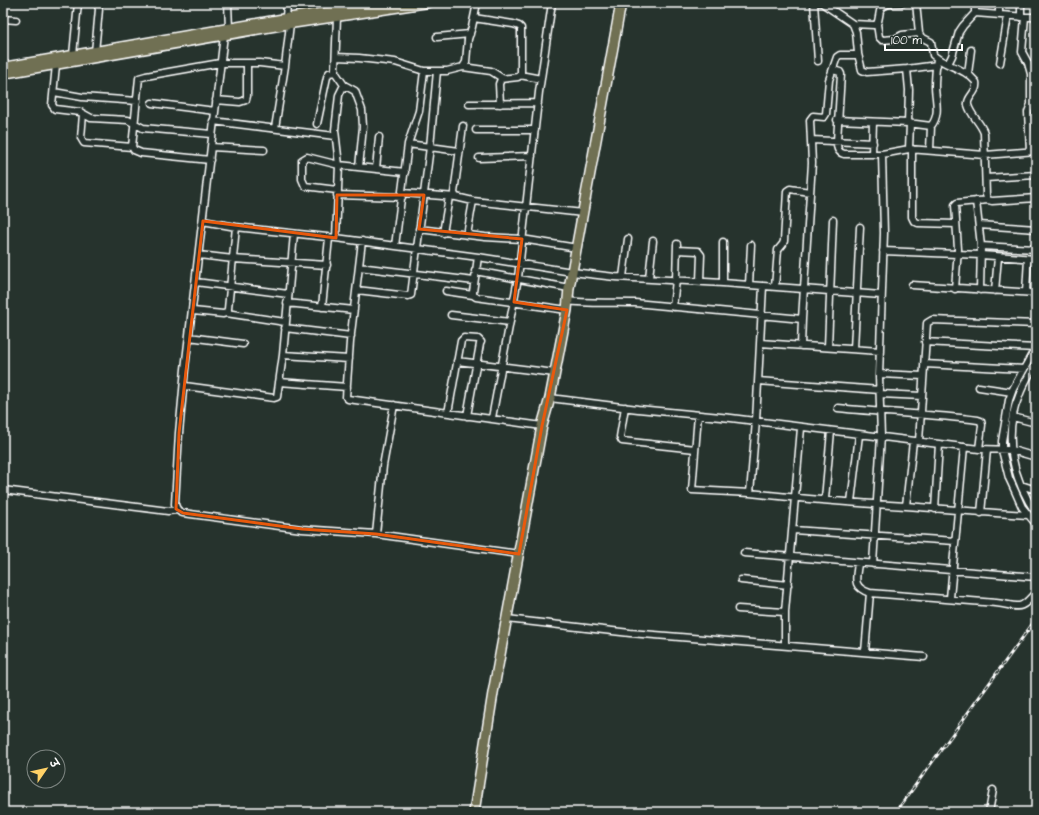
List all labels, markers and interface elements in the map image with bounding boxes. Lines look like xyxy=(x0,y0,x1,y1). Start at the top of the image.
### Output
scale bar xyxy=(885,26,962,52)
text: 100 m xyxy=(891,32,922,49)
north arrow xyxy=(26,749,66,789)
text: उ xyxy=(45,756,63,772)

